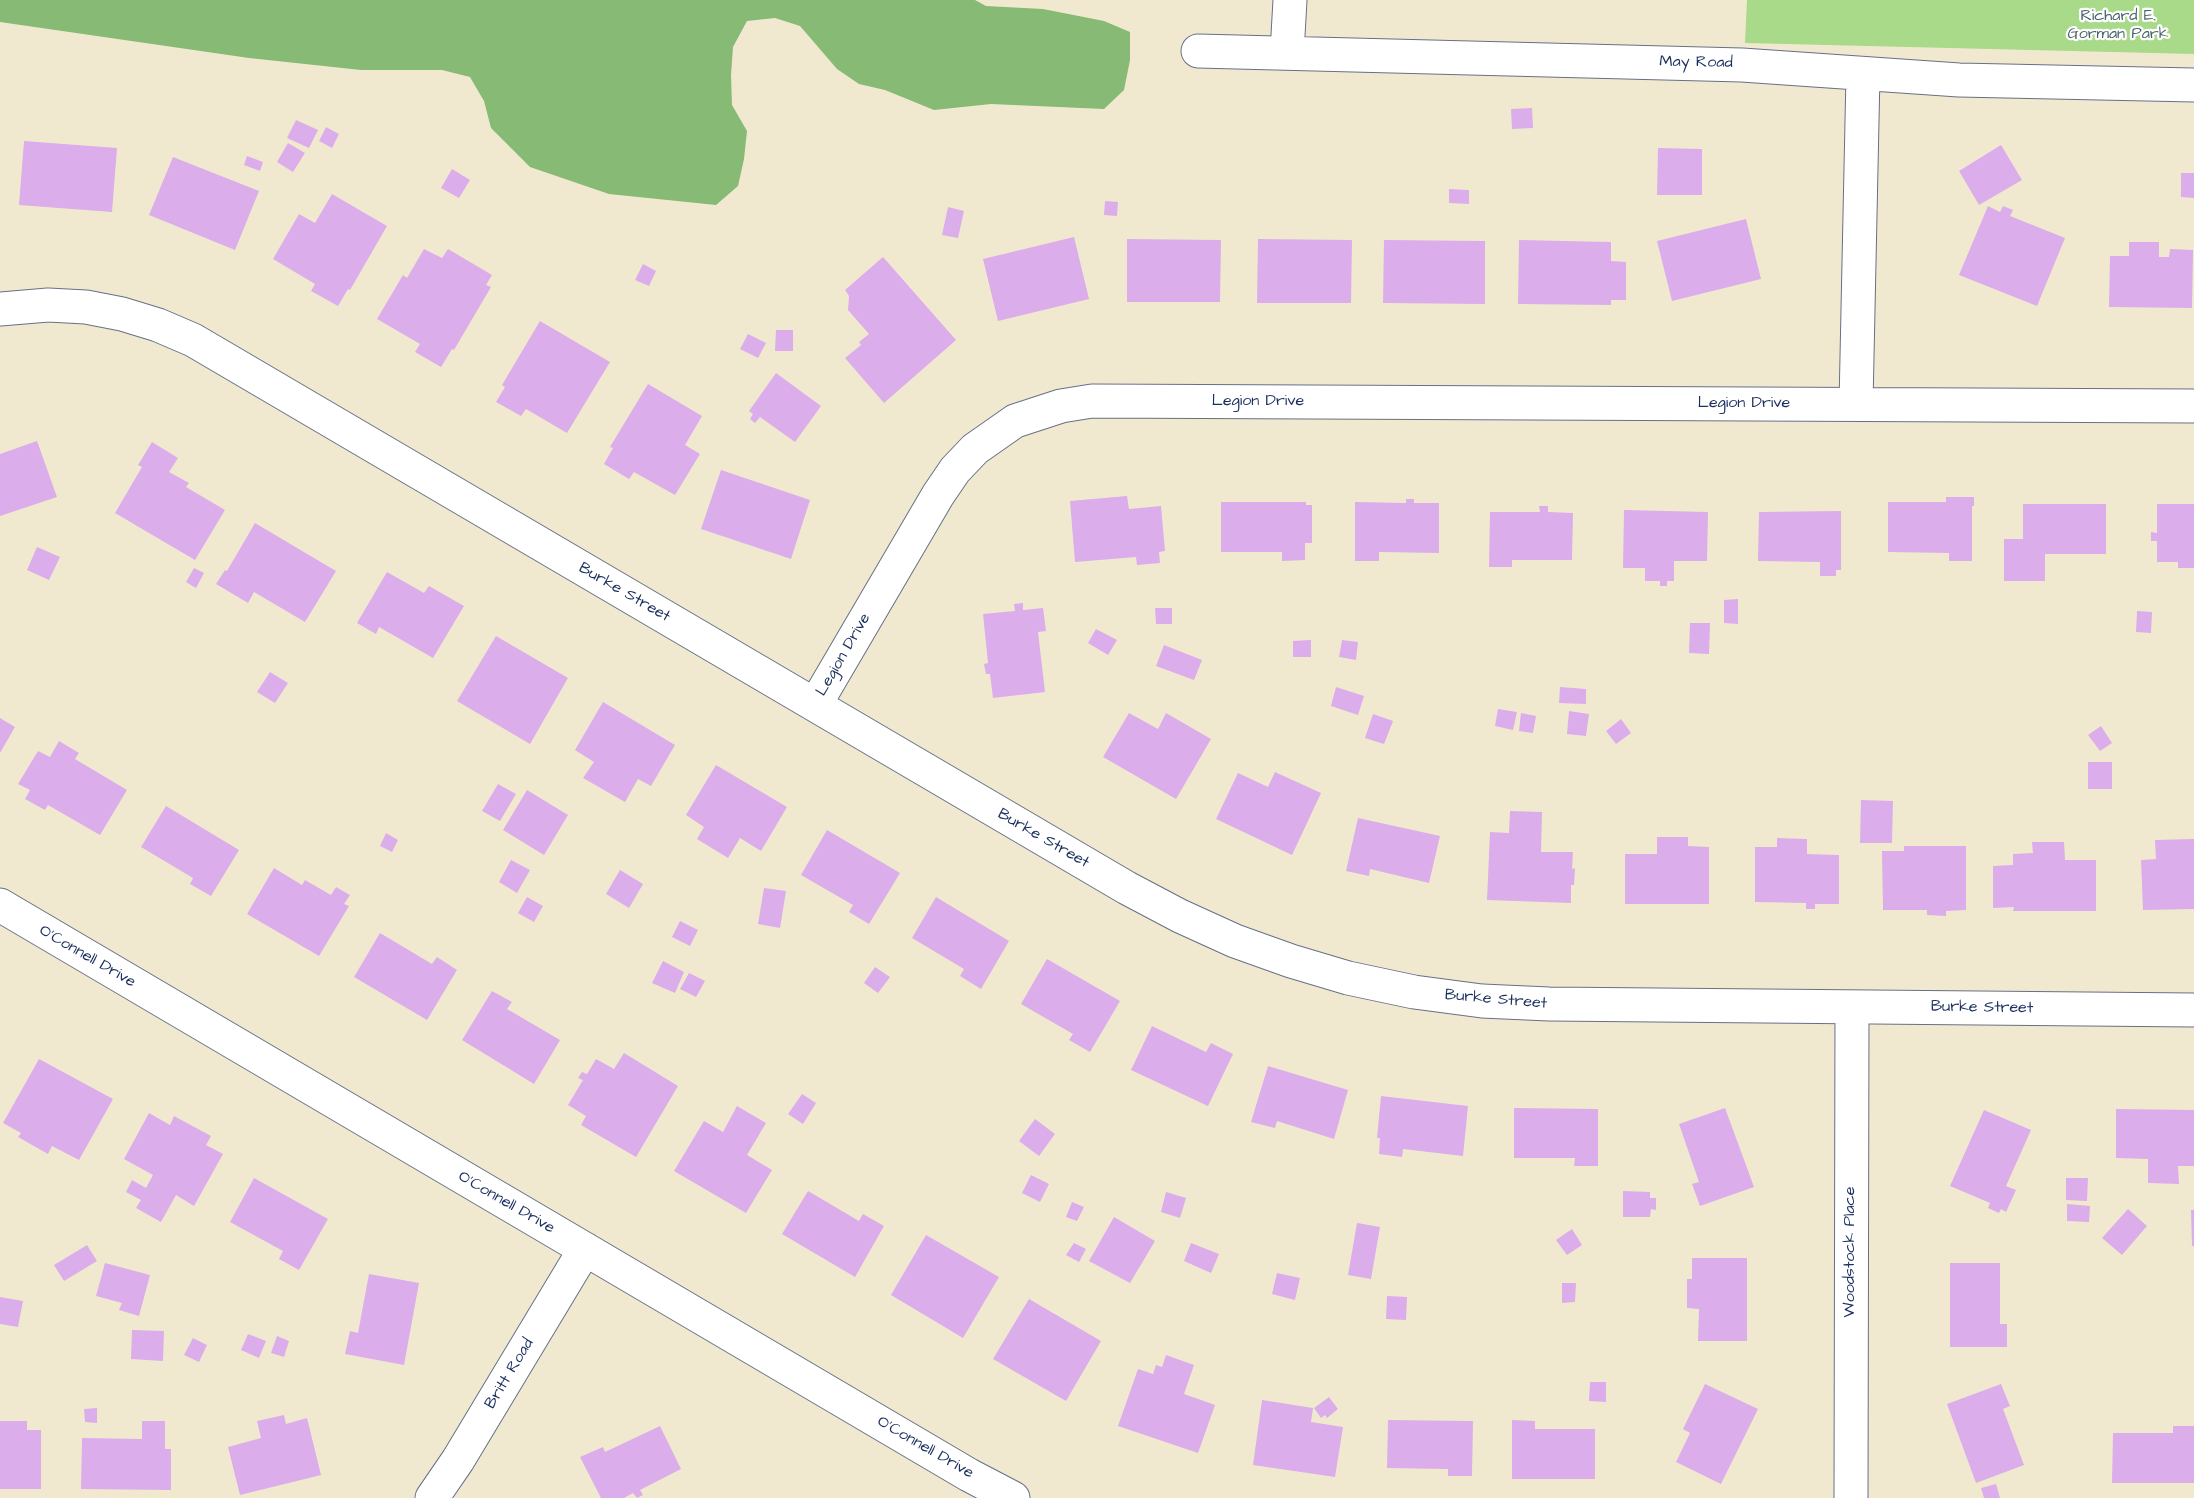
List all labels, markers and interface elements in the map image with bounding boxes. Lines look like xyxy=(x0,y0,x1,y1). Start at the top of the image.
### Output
park label: Richard E. Gorman Park xyxy=(2068,7,2168,45)
street label: May Road xyxy=(1659,53,1733,73)
street label: Legion Drive xyxy=(1212,392,1304,412)
street label: Legion Drive xyxy=(1698,394,1790,414)
street label: Burke Street xyxy=(575,559,673,627)
street label: Legion Drive xyxy=(813,610,875,700)
street label: Burke Street xyxy=(994,805,1092,873)
street label: O'Connell Drive xyxy=(35,922,139,992)
street label: Burke Street xyxy=(1444,986,1548,1014)
street label: Burke Street xyxy=(1931,998,2033,1018)
street label: O'Connell Drive xyxy=(454,1168,558,1238)
street label: Woodstock Place xyxy=(1841,1187,1861,1317)
street label: Britt Road xyxy=(481,1335,539,1413)
street label: O'Connell Drive xyxy=(873,1413,977,1483)

